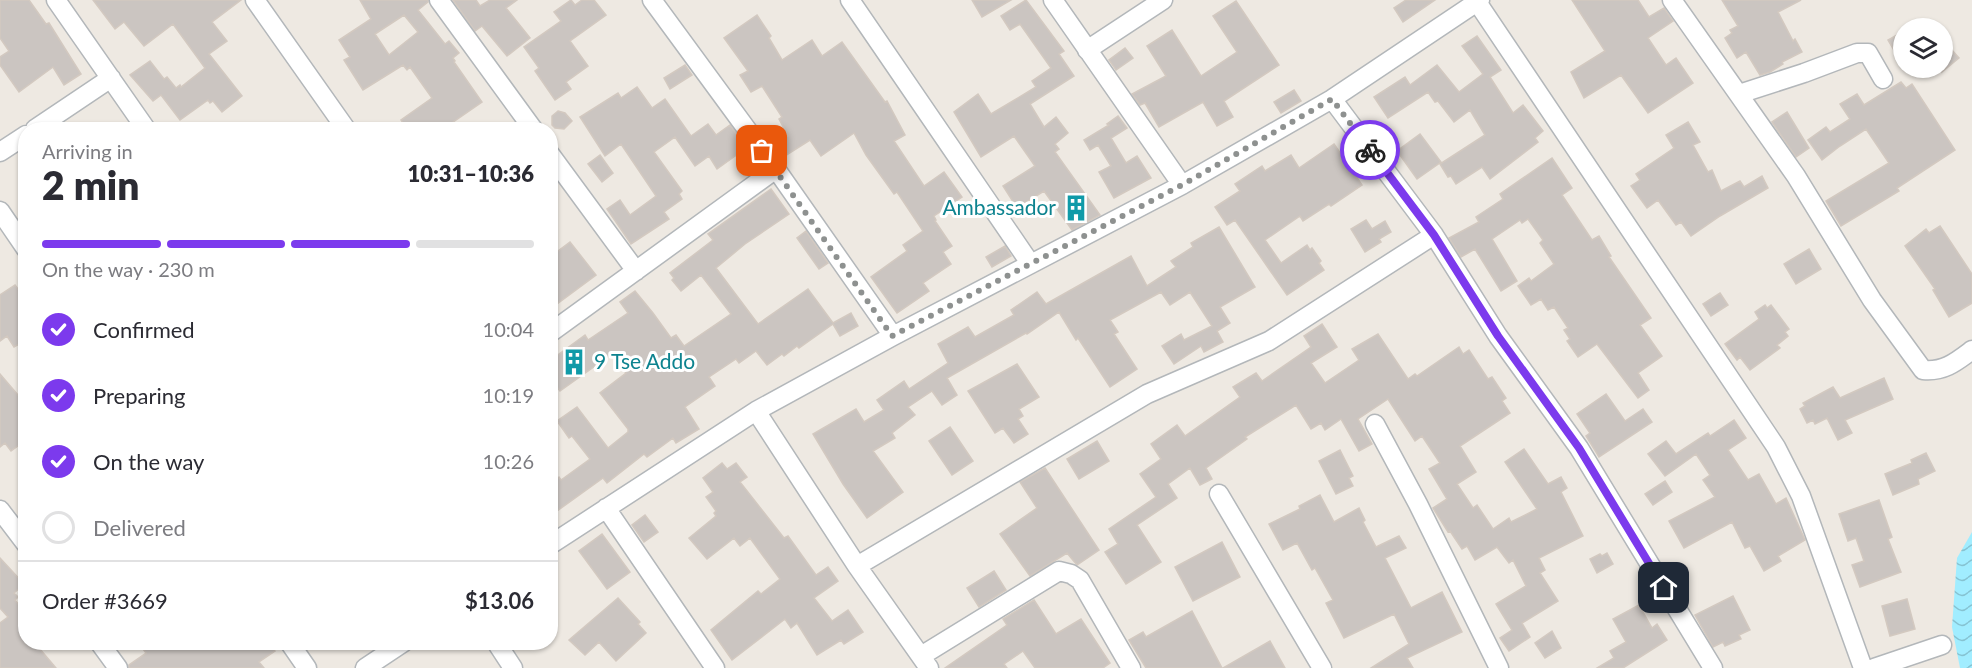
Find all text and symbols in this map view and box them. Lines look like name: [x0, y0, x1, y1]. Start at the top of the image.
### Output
map controls: [1893, 18, 1953, 78]
button: layers: [1893, 18, 1953, 78]
courier: [1340, 120, 1400, 180]
pin: [736, 125, 787, 176]
icon: bag: [745, 134, 778, 167]
icon: bike: [1354, 134, 1387, 167]
text: Arriving in: [42, 139, 133, 163]
text: 10:31–10:36: [408, 160, 534, 187]
text: 2 min: [42, 162, 139, 208]
building icon: Ambassador: [1061, 193, 1091, 223]
place label: Ambassador: [942, 194, 1056, 219]
text: On the way · 230 m: [42, 257, 215, 281]
icon: check: [42, 313, 75, 346]
text: Confirmed: [93, 316, 195, 343]
text: 10:04: [483, 317, 534, 341]
building icon: 9 Tse Addo: [559, 347, 589, 377]
place label: 9 Tse Addo: [594, 348, 695, 373]
icon: check: [42, 379, 75, 412]
text: Preparing: [93, 382, 185, 409]
text: 10:19: [483, 383, 534, 407]
icon: check: [42, 445, 75, 478]
text: On the way: [93, 448, 204, 475]
text: 10:26: [483, 449, 534, 473]
text: Delivered: [93, 514, 186, 541]
pin: [1638, 562, 1689, 613]
icon: home: [1647, 571, 1680, 604]
text: Order #3669: [42, 587, 168, 614]
text: $13.06: [465, 587, 534, 614]

